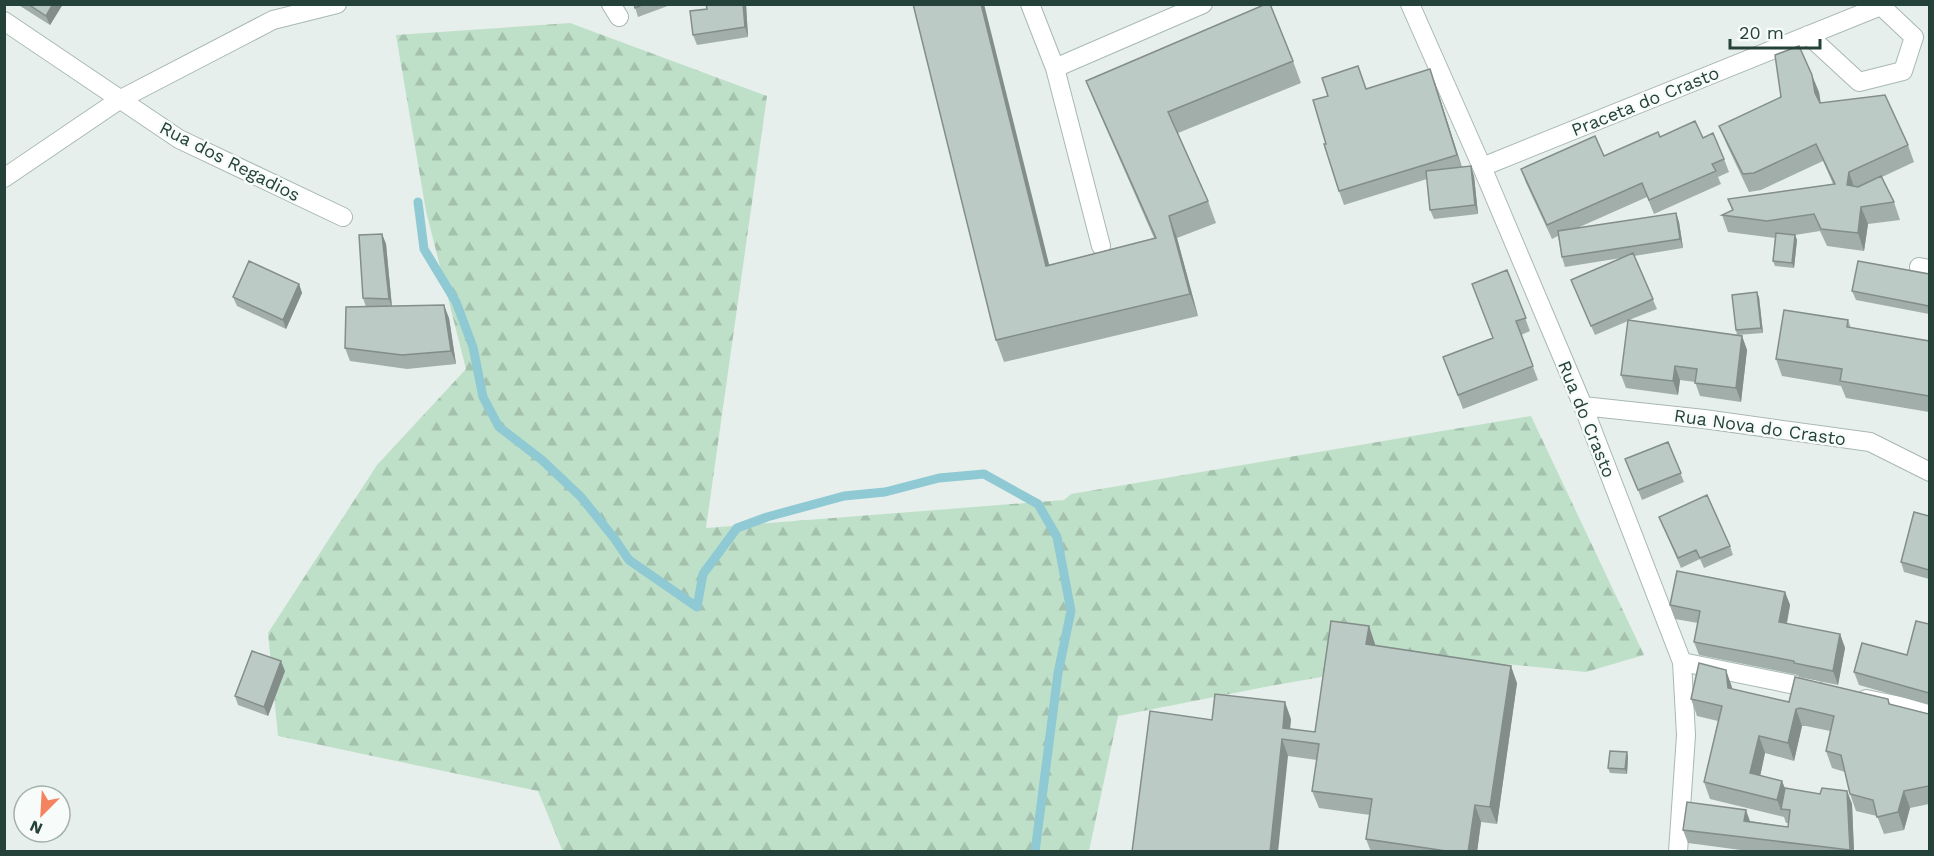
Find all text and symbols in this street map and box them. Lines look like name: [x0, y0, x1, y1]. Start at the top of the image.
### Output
scale bar: [1730, 12, 1820, 50]
text: 20 m: [1739, 22, 1784, 43]
street label: Praceta do Crasto: [1568, 62, 1722, 140]
street label: Rua dos Regadios: [156, 117, 304, 205]
street label: Rua do Crasto: [1554, 357, 1620, 481]
street label: Rua Nova do Crasto: [1673, 405, 1847, 449]
north arrow: [12, 784, 72, 844]
text: N: [27, 816, 45, 838]

